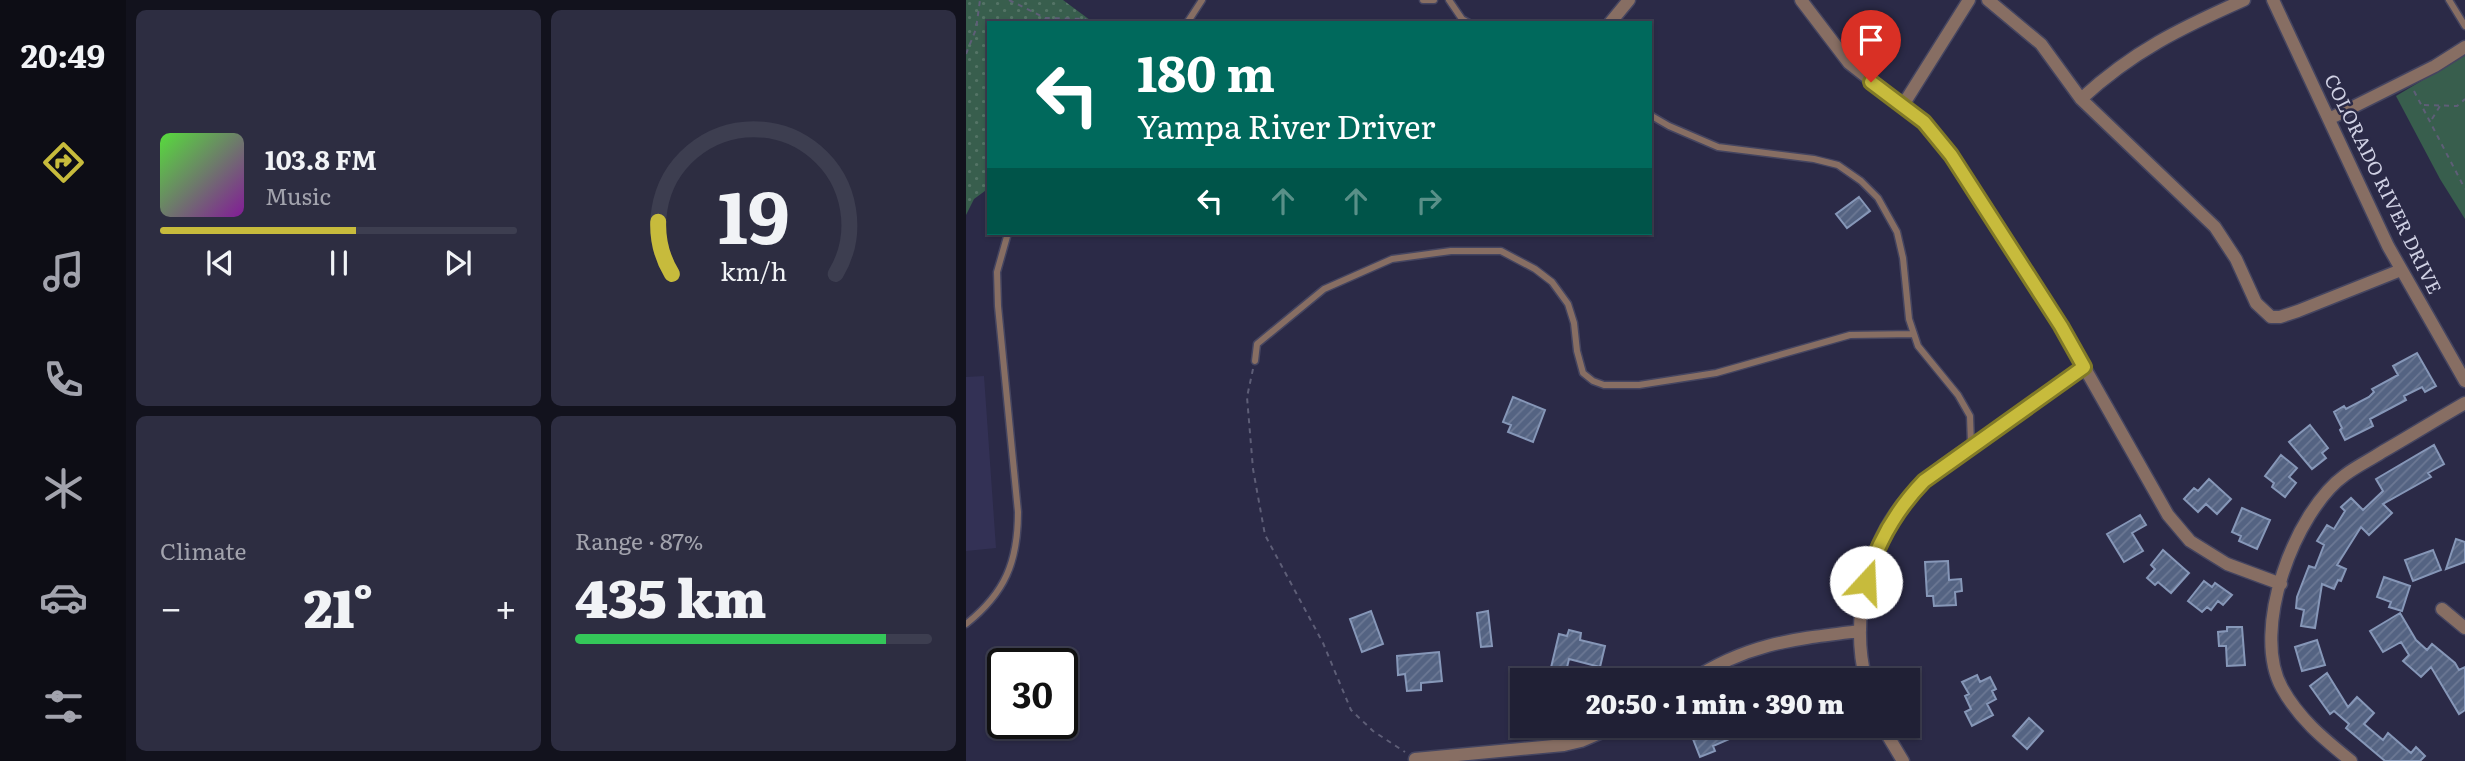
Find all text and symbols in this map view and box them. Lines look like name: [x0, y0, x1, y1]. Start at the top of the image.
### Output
pin: [1841, 10, 1901, 82]
icon: arrive: [1852, 21, 1890, 59]
text: 20:49: [21, 30, 105, 78]
text: 180 m: [1137, 34, 1275, 107]
icon: left: [1022, 49, 1113, 140]
street label: COLORADO RIVER DRIVE: [2318, 69, 2449, 298]
text: Yampa River Driver: [1137, 101, 1436, 149]
icon: directions: [39, 138, 88, 187]
text: 103.8 FM: [265, 139, 377, 178]
text: 19: [717, 158, 790, 266]
text: Music: [265, 178, 331, 212]
icon: left: [1191, 182, 1229, 220]
icon: ahead: [1264, 182, 1302, 220]
icon: ahead: [1337, 182, 1375, 220]
icon: right: [1410, 182, 1448, 220]
icon: previous: [201, 244, 239, 282]
icon: pause: [320, 244, 358, 282]
icon: next: [439, 244, 477, 282]
icon: music: [39, 247, 88, 296]
text: km/h: [720, 252, 787, 289]
icon: phone: [39, 355, 88, 404]
icon: climate: [39, 464, 88, 513]
text: Range · 87%: [575, 523, 703, 557]
text: Climate: [160, 533, 246, 567]
position arrow: [1829, 545, 1903, 619]
text: 435 km: [575, 557, 766, 634]
text: 21°: [304, 567, 373, 644]
icon: car: [39, 573, 88, 622]
text: −: [160, 577, 182, 634]
text: +: [495, 577, 517, 634]
speed limit sign: 30: [987, 648, 1078, 739]
icon: filters: [39, 682, 88, 731]
text: 20:50 · 1 min · 390 m: [1586, 683, 1844, 722]

